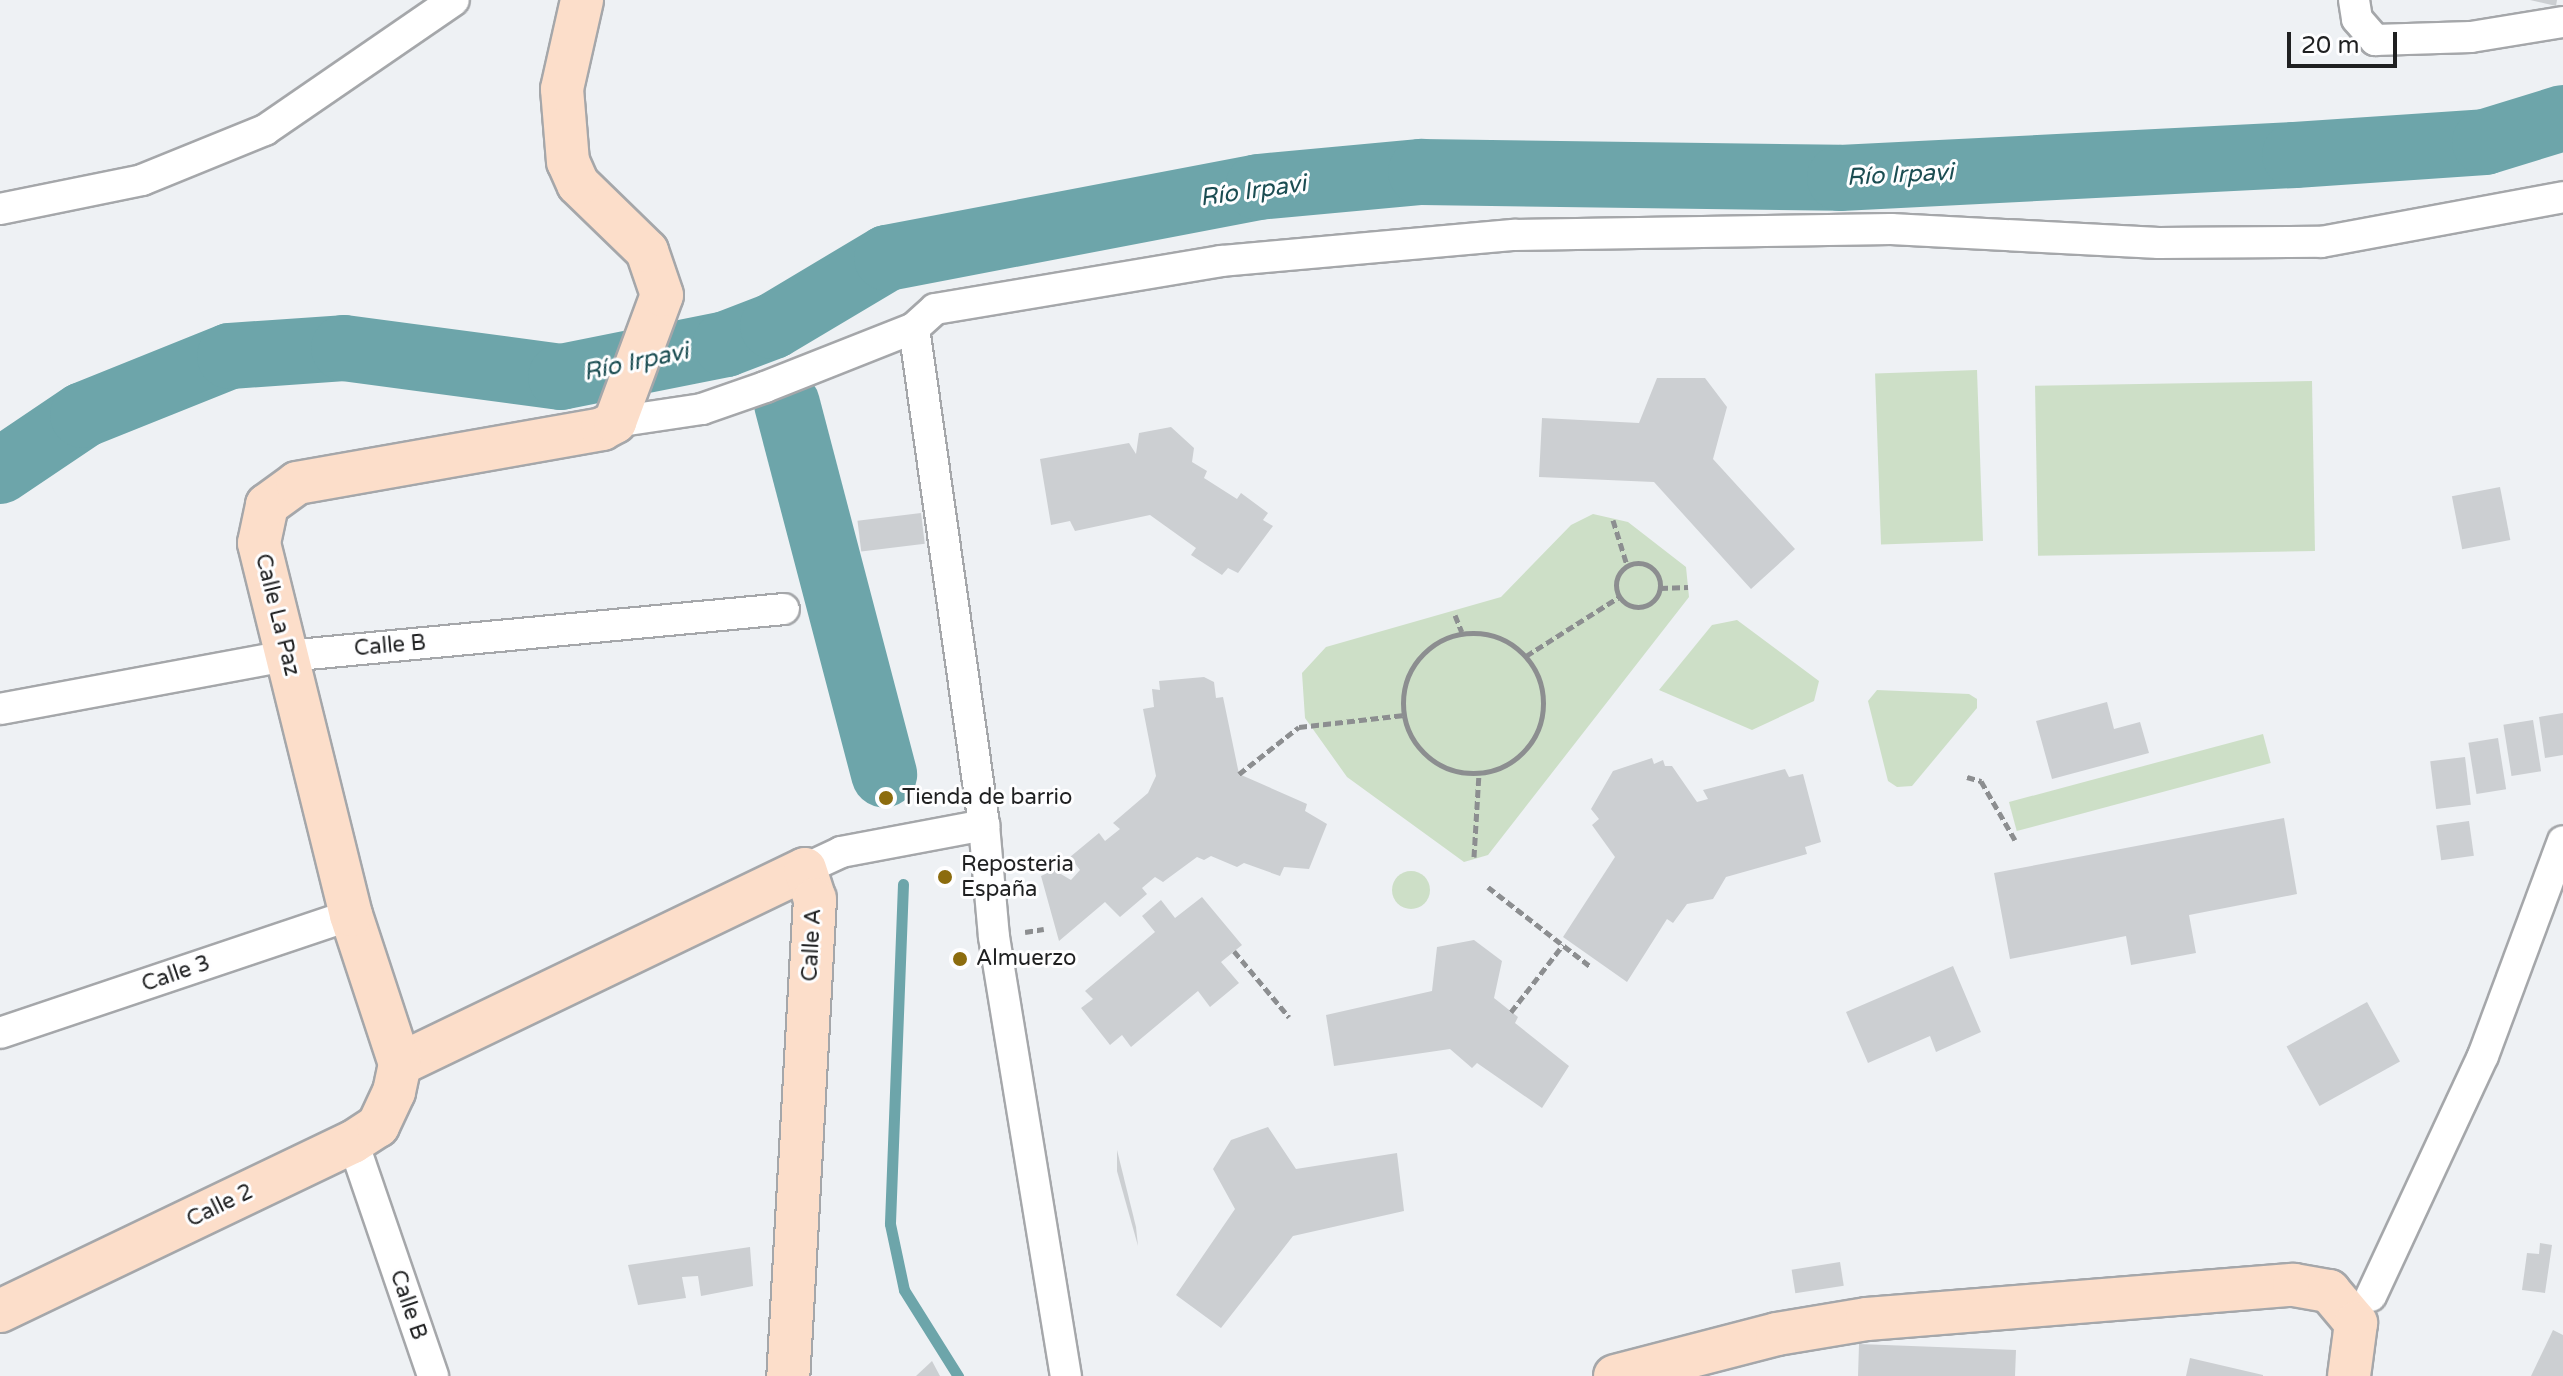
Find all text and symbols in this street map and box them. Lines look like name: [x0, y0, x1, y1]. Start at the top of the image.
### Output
scale bar: [2291, 16, 2401, 66]
text: 20 m: [2301, 31, 2359, 60]
water label: Río Irpavi: [1846, 158, 1954, 192]
water label: Río Irpavi: [1198, 169, 1308, 213]
water label: Río Irpavi: [581, 337, 691, 387]
street label: Calle La Paz: [249, 551, 305, 679]
street label: Calle B: [353, 630, 427, 662]
place label: Tienda de barrio: [902, 785, 1072, 811]
marker: Tienda de barrio: [877, 789, 895, 807]
place label: Reposteria España: [961, 851, 1074, 902]
marker: Reposteria España: [936, 868, 954, 886]
street label: Calle A: [797, 908, 827, 982]
place label: Almuerzo: [976, 946, 1076, 972]
street label: Calle 3: [138, 950, 214, 998]
marker: Almuerzo: [951, 950, 969, 968]
street label: Calle 2: [182, 1179, 258, 1233]
street label: Calle B: [384, 1267, 432, 1343]

